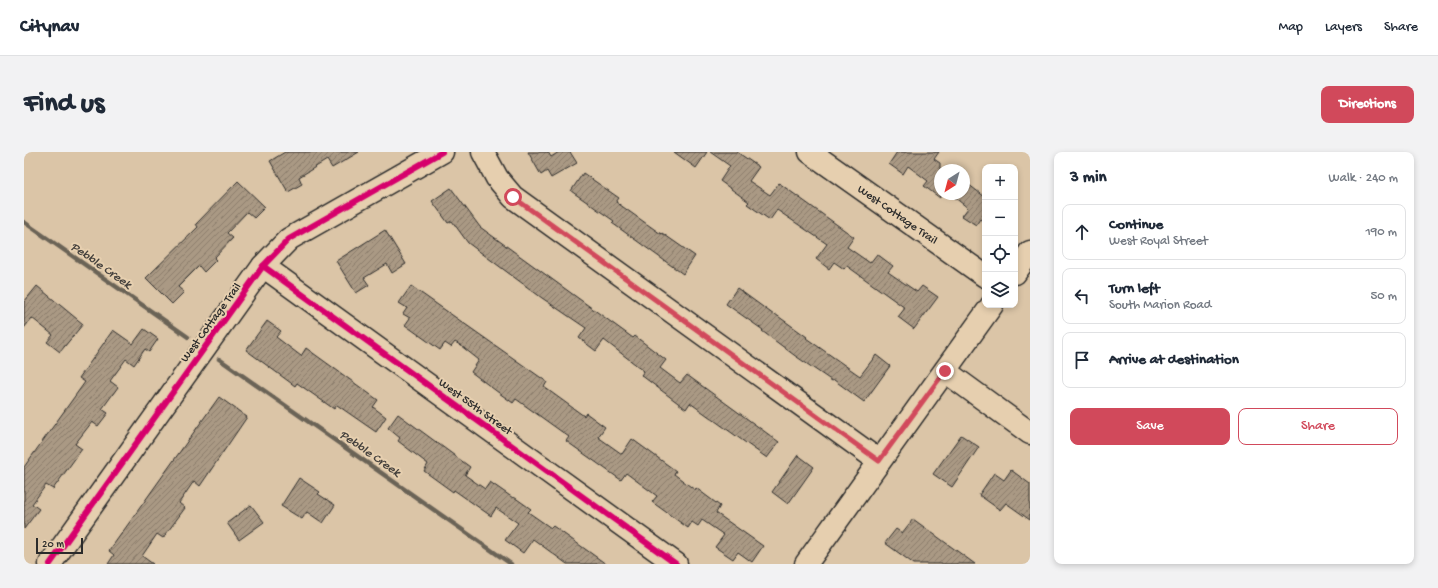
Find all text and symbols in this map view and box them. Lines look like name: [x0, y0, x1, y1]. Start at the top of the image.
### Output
text: Citynav: [20, 16, 79, 39]
text: Map: [1279, 19, 1303, 36]
text: Layers: [1325, 19, 1362, 36]
text: Share: [1384, 19, 1418, 36]
button: Directions: [1321, 86, 1414, 123]
text: Find us: [24, 88, 104, 121]
north arrow: [934, 164, 970, 200]
map controls: [982, 164, 1018, 308]
button: +: [982, 164, 1018, 200]
text: 3 min: [1070, 168, 1107, 188]
text: Walk · 240 m: [1329, 171, 1398, 186]
street label: West Cottage Trail: [854, 183, 940, 249]
route start: [504, 188, 522, 206]
button: −: [982, 200, 1018, 236]
text: Continue: [1109, 216, 1163, 234]
icon: ahead: [1071, 221, 1093, 243]
text: 190 m: [1366, 225, 1397, 240]
text: West Royal Street: [1109, 234, 1208, 249]
button: locate: [982, 236, 1018, 272]
water label: Pebble Creek: [67, 240, 135, 293]
button: layers: [982, 272, 1018, 308]
text: Turn left: [1109, 280, 1160, 298]
street label: West Cottage Trail: [178, 281, 245, 365]
icon: left: [1071, 285, 1093, 307]
text: 50 m: [1370, 289, 1397, 304]
text: South Marion Road: [1109, 298, 1211, 313]
icon: arrive: [1071, 349, 1093, 371]
text: Arrive at destination: [1109, 351, 1239, 369]
route end: [936, 362, 954, 380]
street label: West 55th Street: [435, 376, 515, 440]
button: Save: [1070, 408, 1230, 445]
button: Share: [1238, 408, 1398, 445]
water label: Pebble Creek: [336, 428, 404, 481]
scale bar: [36, 536, 83, 555]
text: 20 m: [42, 539, 64, 551]

